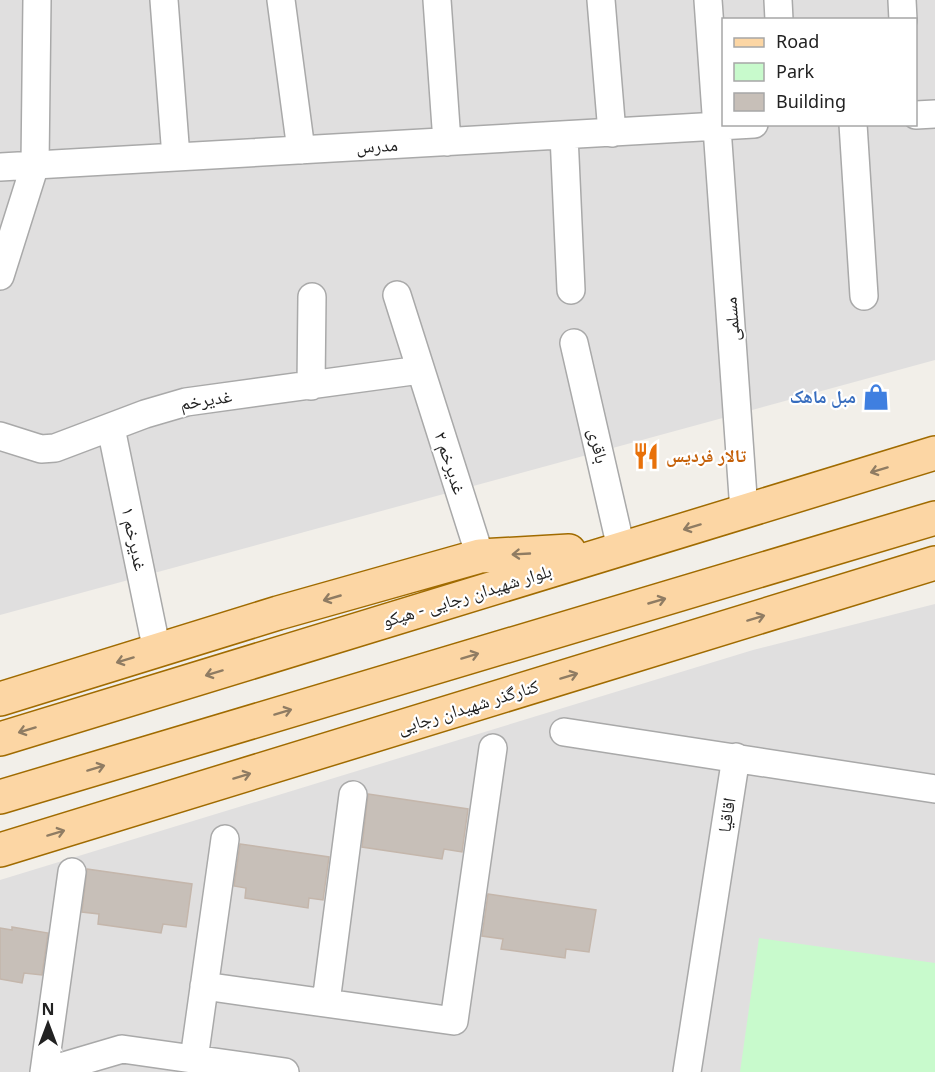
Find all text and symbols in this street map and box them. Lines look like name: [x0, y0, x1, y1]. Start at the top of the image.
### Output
legend: [722, 18, 917, 126]
text: Road: [776, 29, 819, 53]
text: Park: [776, 59, 814, 83]
text: Building: [776, 89, 846, 113]
street label: مدرس: [355, 132, 399, 158]
street label: مسلمی: [717, 296, 745, 342]
shop icon: مبل ماهک: [861, 382, 891, 412]
street label: غدیرخم: [178, 383, 234, 416]
place label: مبل ماهک: [790, 384, 856, 408]
street label: باقری: [583, 426, 615, 466]
street label: غدیرخم ۲: [429, 428, 472, 498]
restaurant icon: تالار فردیس: [631, 441, 661, 471]
place label: تالار فردیس: [666, 443, 746, 467]
one-way arrow: [870, 465, 889, 476]
street label: غدیرخم ۱: [116, 505, 153, 573]
one-way arrow: [683, 522, 702, 533]
one-way arrow: [511, 549, 531, 560]
street label: بلوار شهیدان رجایی - هپکو: [379, 558, 554, 632]
one-way arrow: [323, 592, 342, 604]
one-way arrow: [647, 594, 666, 606]
one-way arrow: [746, 612, 765, 623]
one-way arrow: [460, 650, 479, 661]
one-way arrow: [116, 655, 135, 666]
one-way arrow: [205, 668, 224, 679]
one-way arrow: [559, 670, 578, 681]
street label: کنارگذر شهیدان رجایی: [394, 673, 542, 739]
one-way arrow: [273, 706, 292, 717]
one-way arrow: [18, 725, 37, 736]
one-way arrow: [86, 762, 105, 773]
one-way arrow: [232, 770, 251, 781]
street label: اقاقیا: [711, 796, 741, 834]
one-way arrow: [46, 827, 65, 838]
north arrow: [18, 994, 78, 1054]
text: N: [41, 998, 55, 1020]

